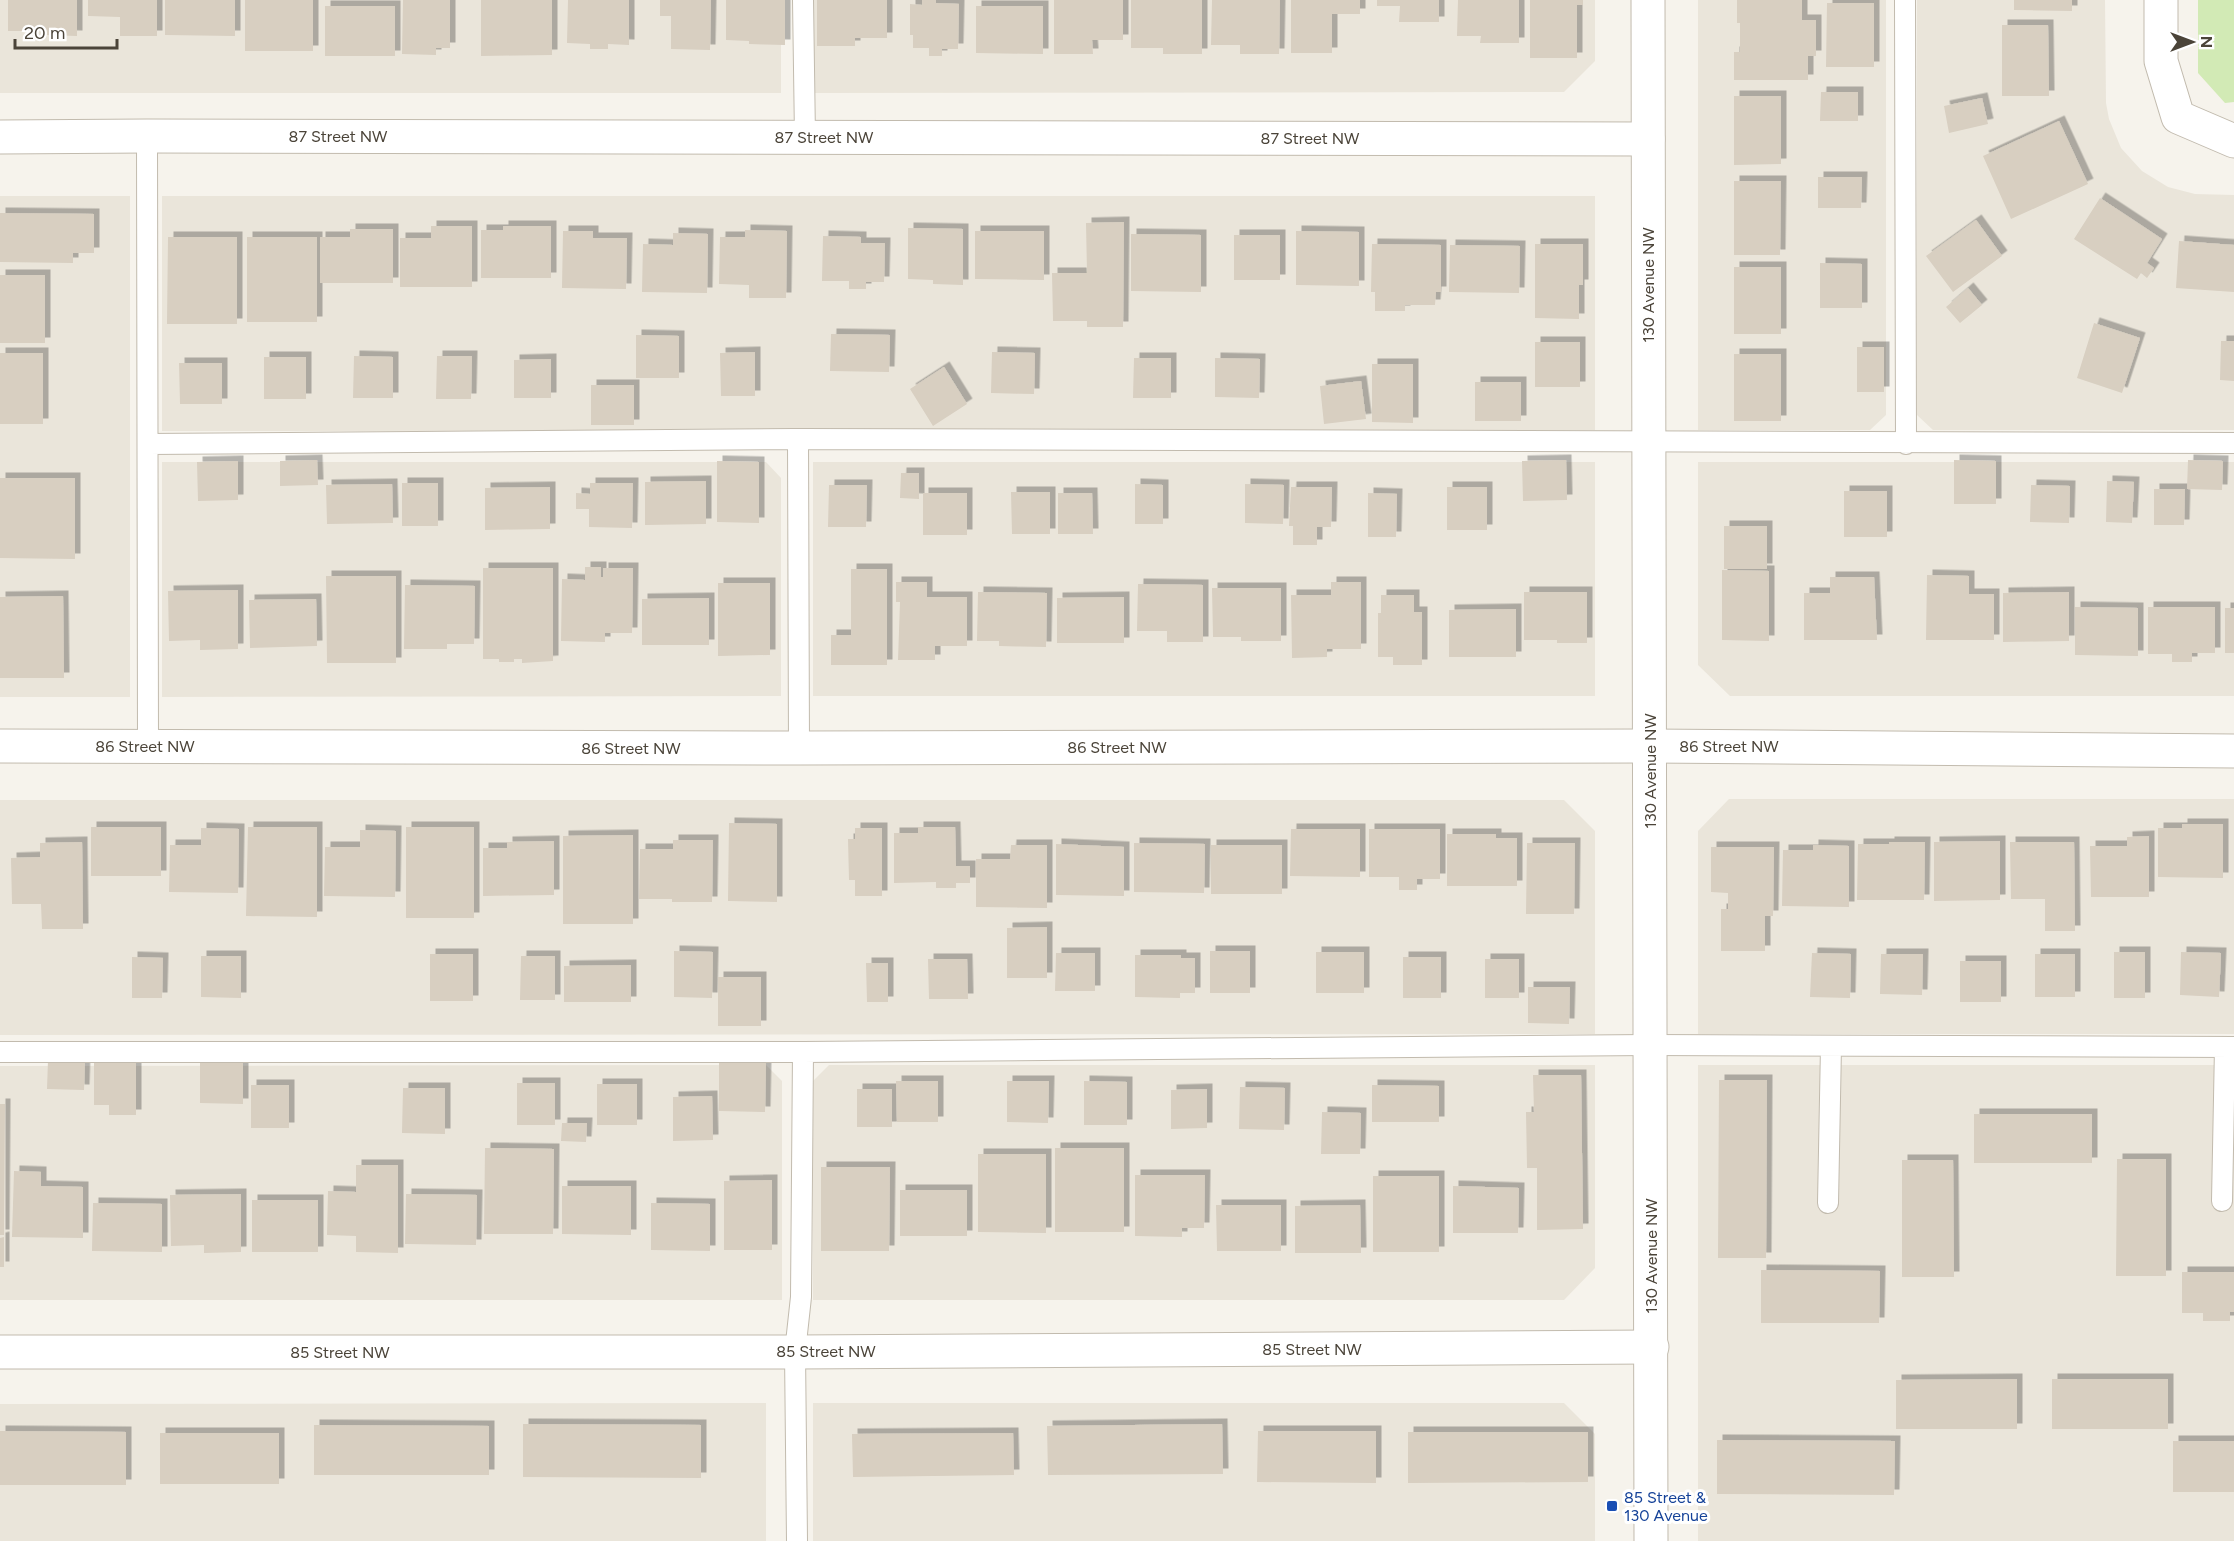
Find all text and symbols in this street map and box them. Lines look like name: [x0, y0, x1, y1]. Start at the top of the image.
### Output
scale bar: [15, 12, 117, 50]
north arrow: [2162, 12, 2222, 72]
text: 20 m: [24, 22, 65, 44]
text: N: [2197, 36, 2216, 48]
street label: 87 Street NW: [289, 127, 388, 146]
street label: 87 Street NW: [775, 128, 874, 147]
street label: 87 Street NW: [1261, 129, 1360, 148]
street label: 130 Avenue NW: [1639, 227, 1658, 343]
street label: 130 Avenue NW: [1641, 713, 1660, 829]
street label: 86 Street NW: [95, 737, 195, 756]
street label: 86 Street NW: [1679, 737, 1779, 756]
street label: 86 Street NW: [1067, 738, 1167, 757]
street label: 86 Street NW: [581, 739, 681, 758]
street label: 130 Avenue NW: [1642, 1198, 1661, 1314]
street label: 85 Street NW: [1262, 1340, 1362, 1359]
street label: 85 Street NW: [776, 1342, 876, 1361]
street label: 85 Street NW: [290, 1343, 390, 1362]
place label: 85 Street & 130 Avenue: [1624, 1488, 1708, 1525]
marker: 85 Street & 130 Avenue: [1605, 1499, 1619, 1513]

